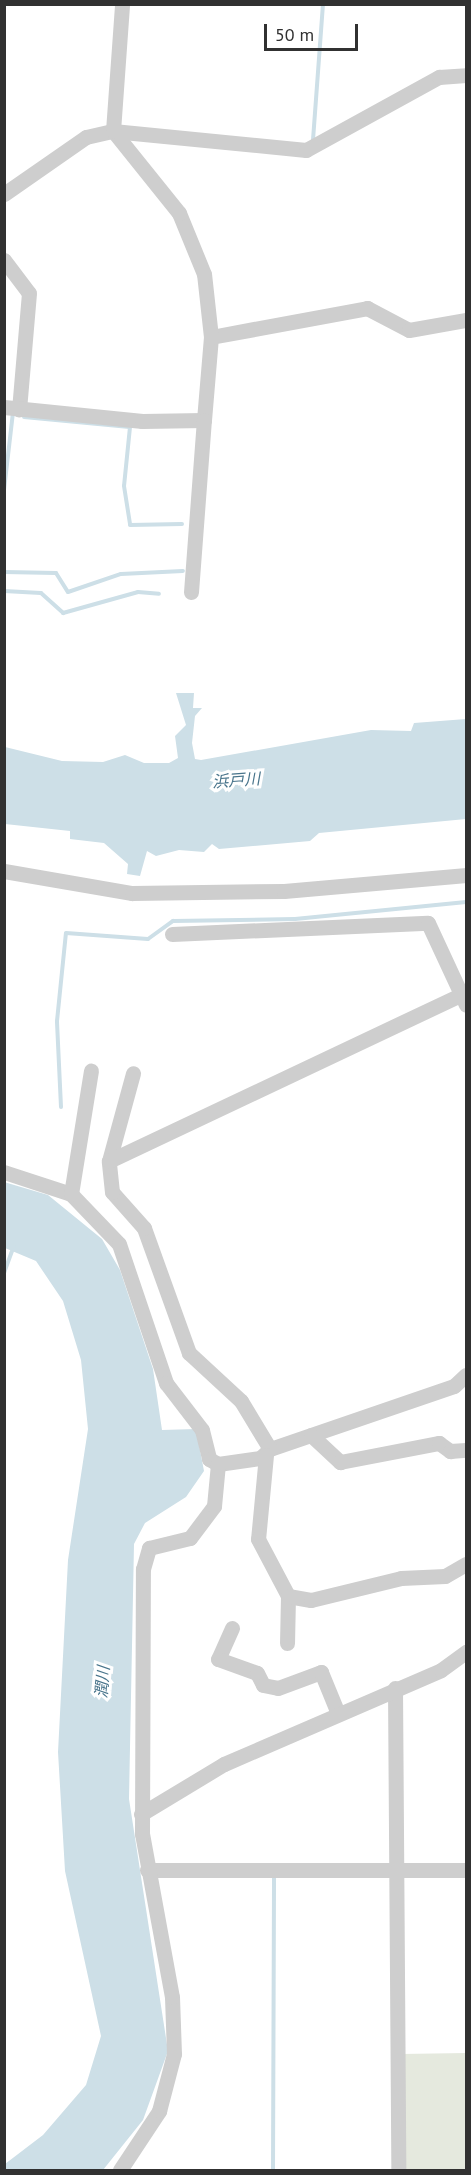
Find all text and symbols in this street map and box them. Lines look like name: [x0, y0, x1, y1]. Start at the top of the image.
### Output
scale bar: [267, 12, 362, 50]
text: 50 m: [275, 23, 314, 46]
water label: 浜戸川: [211, 769, 261, 791]
water label: 潤川: [91, 1665, 113, 1699]

